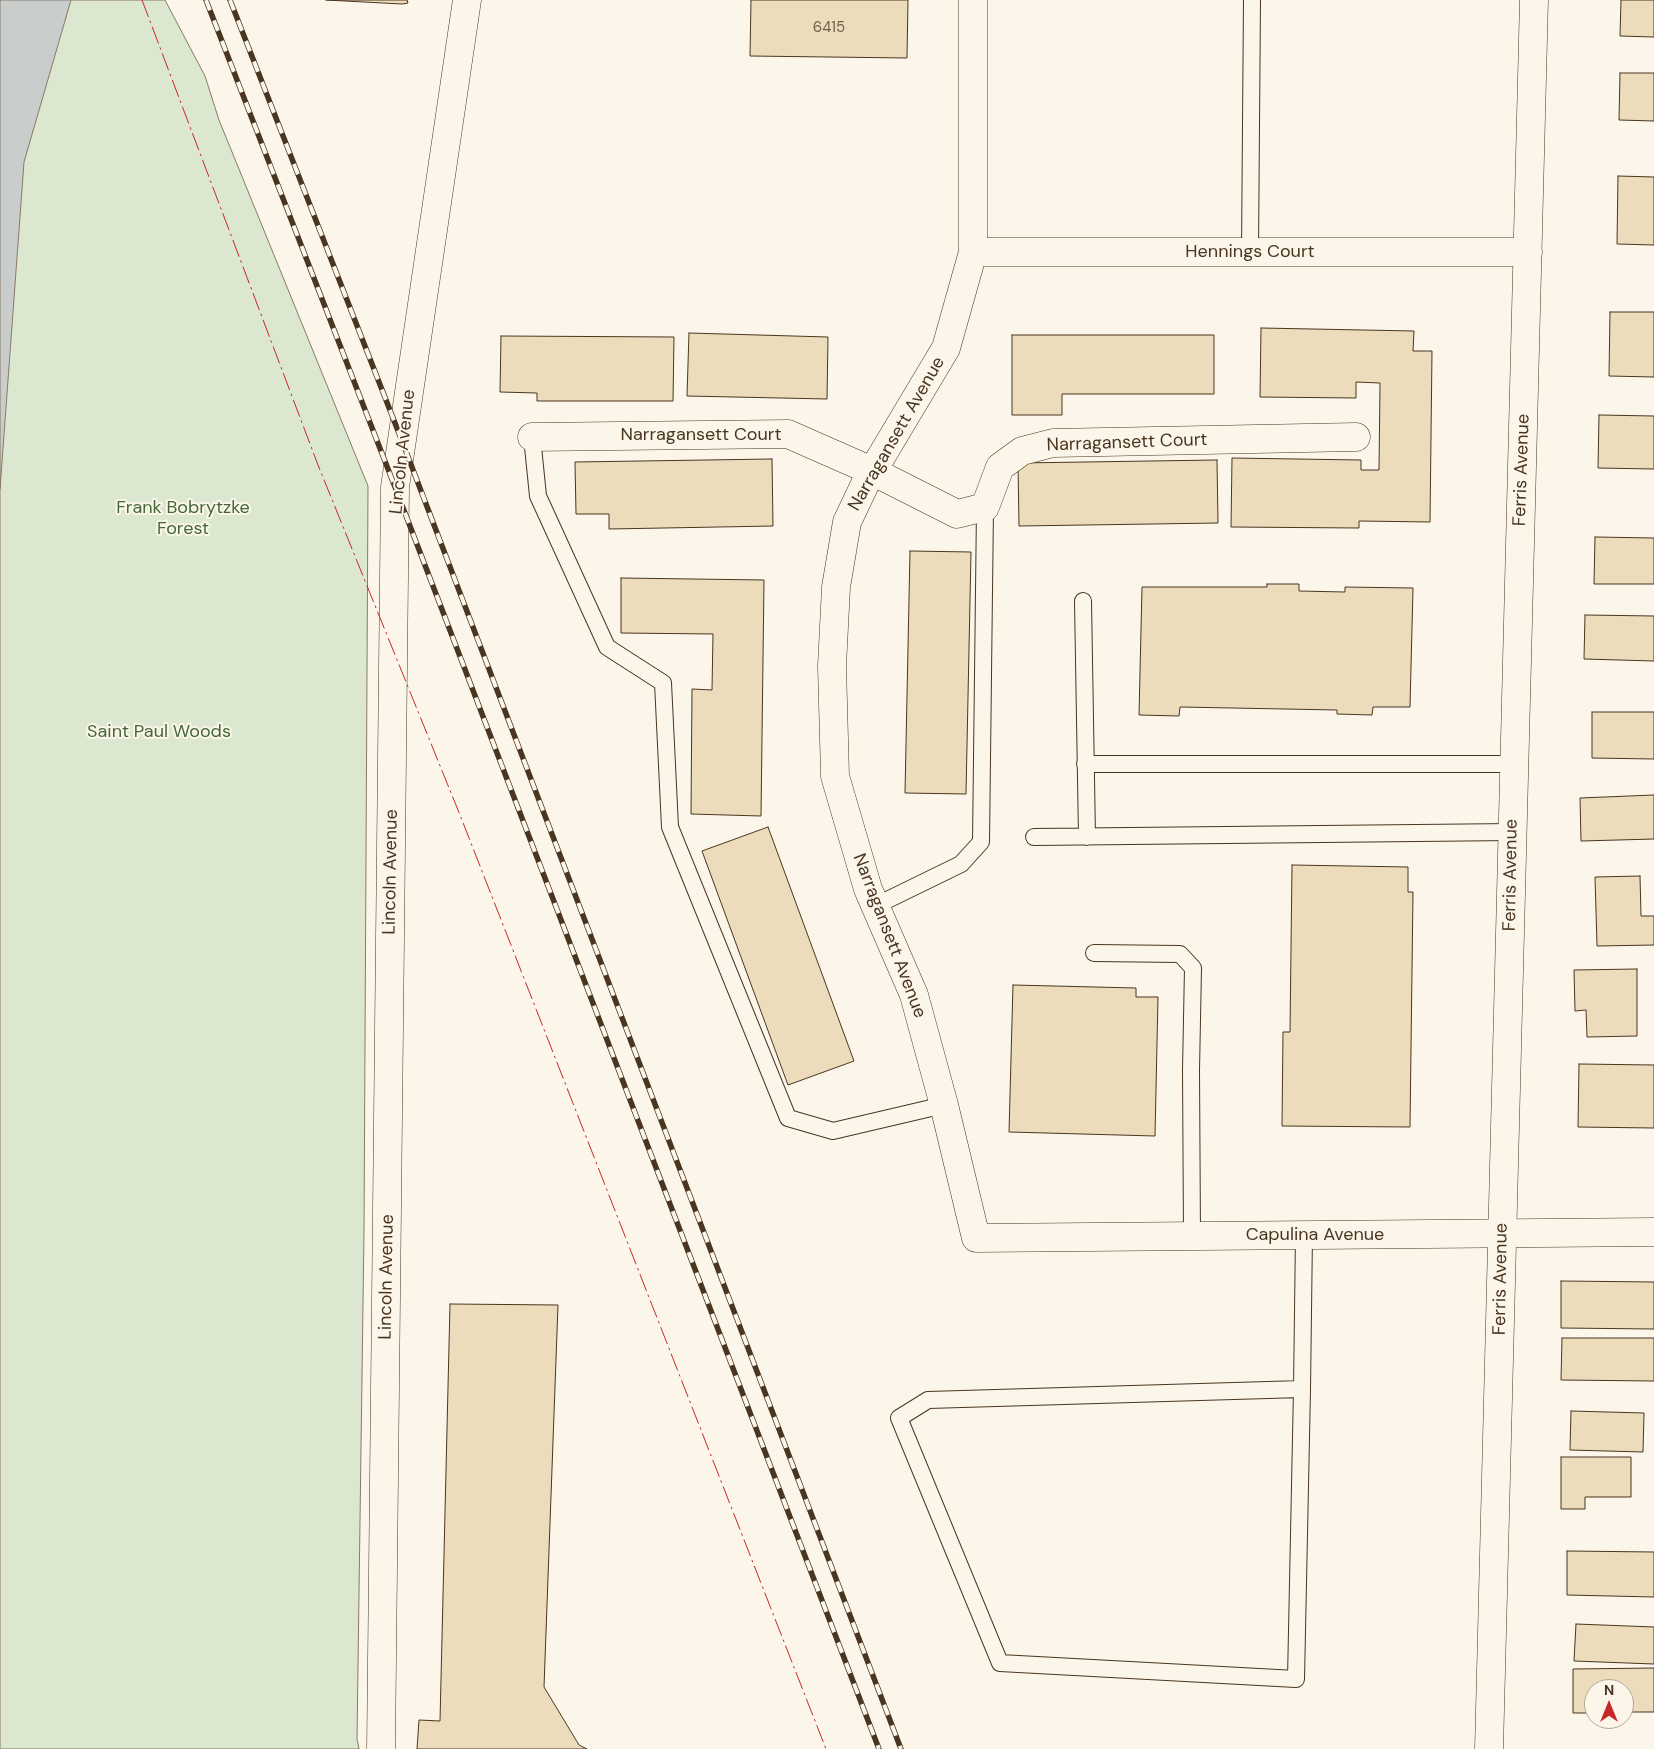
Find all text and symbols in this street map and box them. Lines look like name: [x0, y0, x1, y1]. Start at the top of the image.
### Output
house number: 6415: [813, 19, 845, 37]
street label: Hennings Court: [1185, 241, 1315, 263]
street label: Narragansett Avenue: [844, 353, 950, 515]
street label: Lincoln Avenue: [386, 389, 420, 515]
street label: Ferris Avenue: [1509, 414, 1535, 526]
street label: Narragansett Court: [621, 424, 781, 446]
street label: Narragansett Court: [1046, 429, 1208, 457]
park label: Frank Bobrytzke Forest: [116, 497, 250, 540]
park label: Saint Paul Woods: [87, 721, 231, 743]
street label: Lincoln Avenue: [379, 809, 403, 935]
street label: Ferris Avenue: [1499, 819, 1523, 931]
street label: Narragansett Avenue: [848, 851, 930, 1021]
street label: Lincoln Avenue: [375, 1214, 399, 1340]
street label: Ferris Avenue: [1489, 1223, 1513, 1335]
street label: Capulina Avenue: [1246, 1224, 1384, 1246]
north arrow: [1584, 1679, 1634, 1729]
text: N: [1604, 1681, 1614, 1699]

